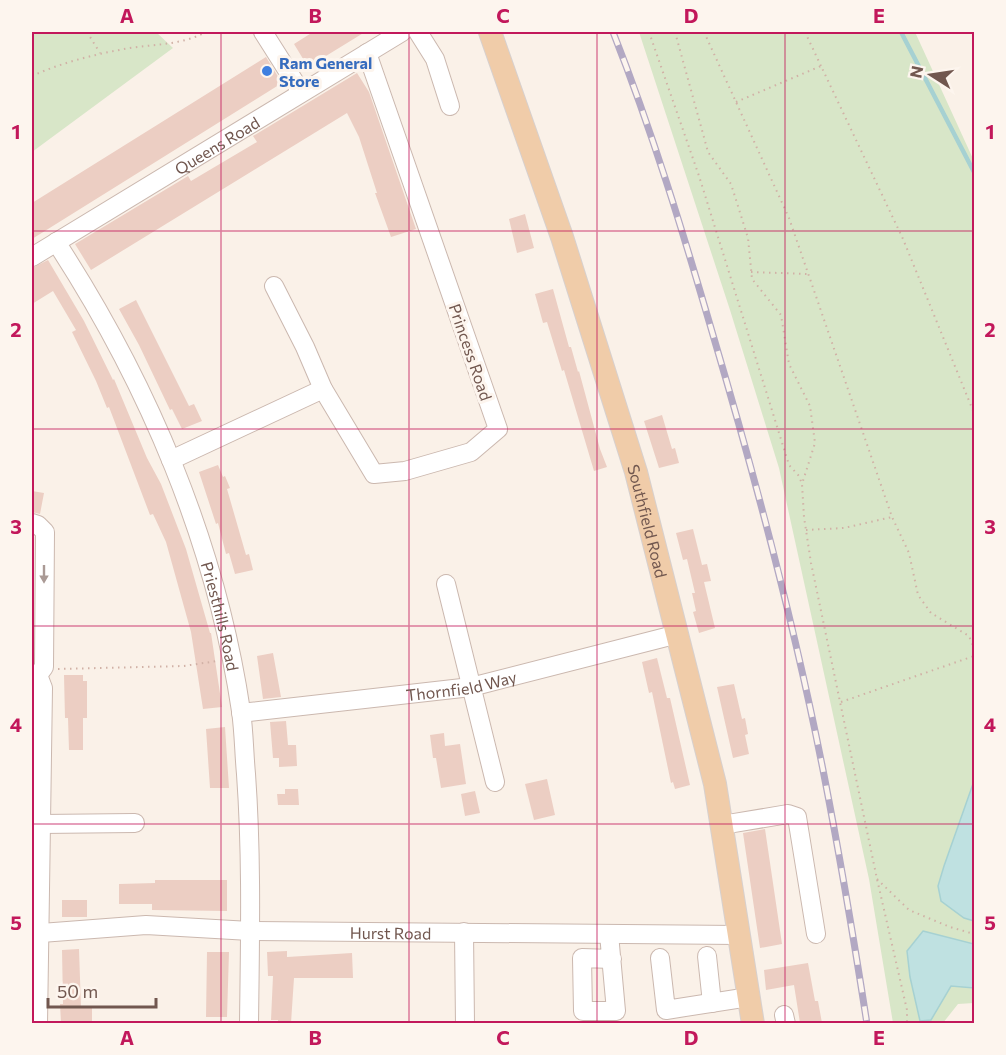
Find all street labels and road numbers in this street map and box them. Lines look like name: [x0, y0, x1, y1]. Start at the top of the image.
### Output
street label: Queens Road: [171, 112, 262, 178]
street label: Princess Road: [446, 301, 496, 403]
street label: Southfield Road: [625, 462, 672, 580]
street label: Priesthills Road: [198, 559, 243, 672]
street label: Thornfield Way: [405, 666, 518, 704]
street label: Hurst Road: [350, 922, 431, 942]

